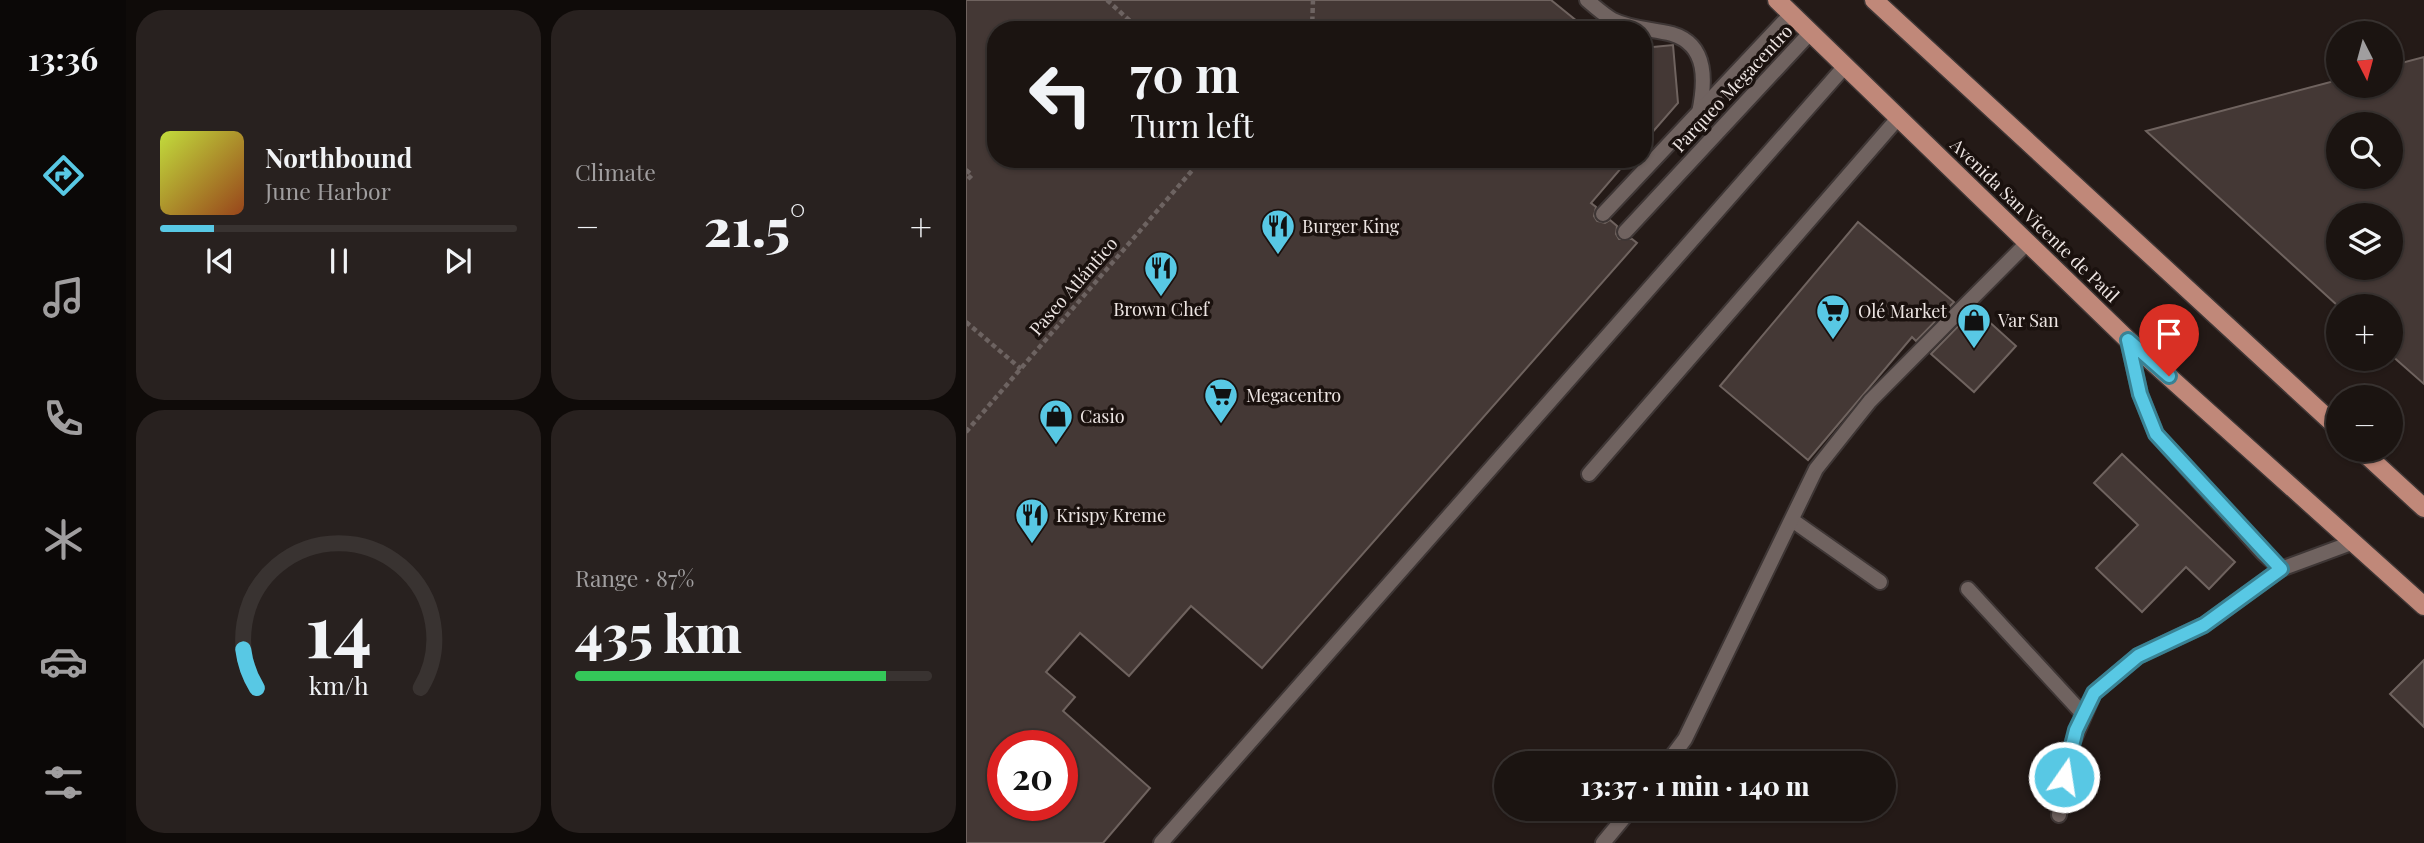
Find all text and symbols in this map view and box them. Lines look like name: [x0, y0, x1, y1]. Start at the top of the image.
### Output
street label: Parqueo Megacentro: [1667, 19, 1798, 157]
north arrow: [2326, 21, 2403, 98]
map controls: [2326, 21, 2403, 462]
text: 13:36: [28, 36, 98, 79]
text: 70 m: [1130, 40, 1240, 105]
icon: left: [1015, 49, 1106, 140]
text: Turn left: [1130, 103, 1254, 146]
button: search: [2326, 112, 2403, 189]
street label: Avenida San Vicente de Paúl: [1945, 132, 2125, 307]
text: Northbound: [265, 140, 412, 175]
icon: directions: [39, 151, 88, 200]
text: Climate: [575, 156, 656, 187]
text: June Harbor: [265, 175, 391, 206]
text: 21.5°: [704, 191, 806, 260]
text: −: [575, 200, 600, 251]
text: +: [910, 200, 932, 251]
button: layers: [2326, 203, 2403, 280]
restaurant icon: Burger King: [1259, 207, 1297, 256]
place label: Burger King: [1302, 214, 1400, 238]
street label: Paseo Atlántico: [1024, 232, 1123, 340]
icon: previous: [201, 242, 239, 280]
icon: pause: [320, 242, 358, 280]
icon: next: [439, 242, 477, 280]
restaurant icon: Brown Chef: [1142, 249, 1180, 298]
icon: music: [39, 273, 88, 322]
supermarket icon: Olé Market: [1814, 292, 1852, 341]
button: +: [2326, 294, 2403, 371]
place label: Brown Chef: [1113, 297, 1211, 321]
place label: Olé Market: [1858, 299, 1947, 323]
shop icon: Var San: [1955, 301, 1993, 350]
pin: [2139, 304, 2199, 376]
place label: Var San: [1997, 308, 2059, 332]
icon: arrive: [2150, 315, 2188, 353]
supermarket icon: Megacentro: [1202, 376, 1240, 425]
place label: Megacentro: [1246, 383, 1341, 407]
button: −: [2326, 385, 2403, 462]
icon: phone: [39, 394, 88, 443]
shop icon: Casio: [1037, 397, 1075, 446]
place label: Casio: [1080, 404, 1125, 428]
restaurant icon: Krispy Kreme: [1013, 496, 1051, 545]
place label: Krispy Kreme: [1056, 503, 1166, 527]
icon: climate: [39, 515, 88, 564]
text: Range · 87%: [575, 562, 694, 593]
text: 14: [305, 579, 372, 676]
text: 435 km: [575, 597, 742, 666]
icon: car: [39, 637, 88, 686]
text: km/h: [309, 667, 369, 700]
speed limit sign: 20: [987, 730, 1078, 821]
position arrow: [2027, 740, 2101, 814]
icon: filters: [39, 758, 88, 807]
text: 13:37 · 1 min · 140 m: [1581, 768, 1809, 803]

